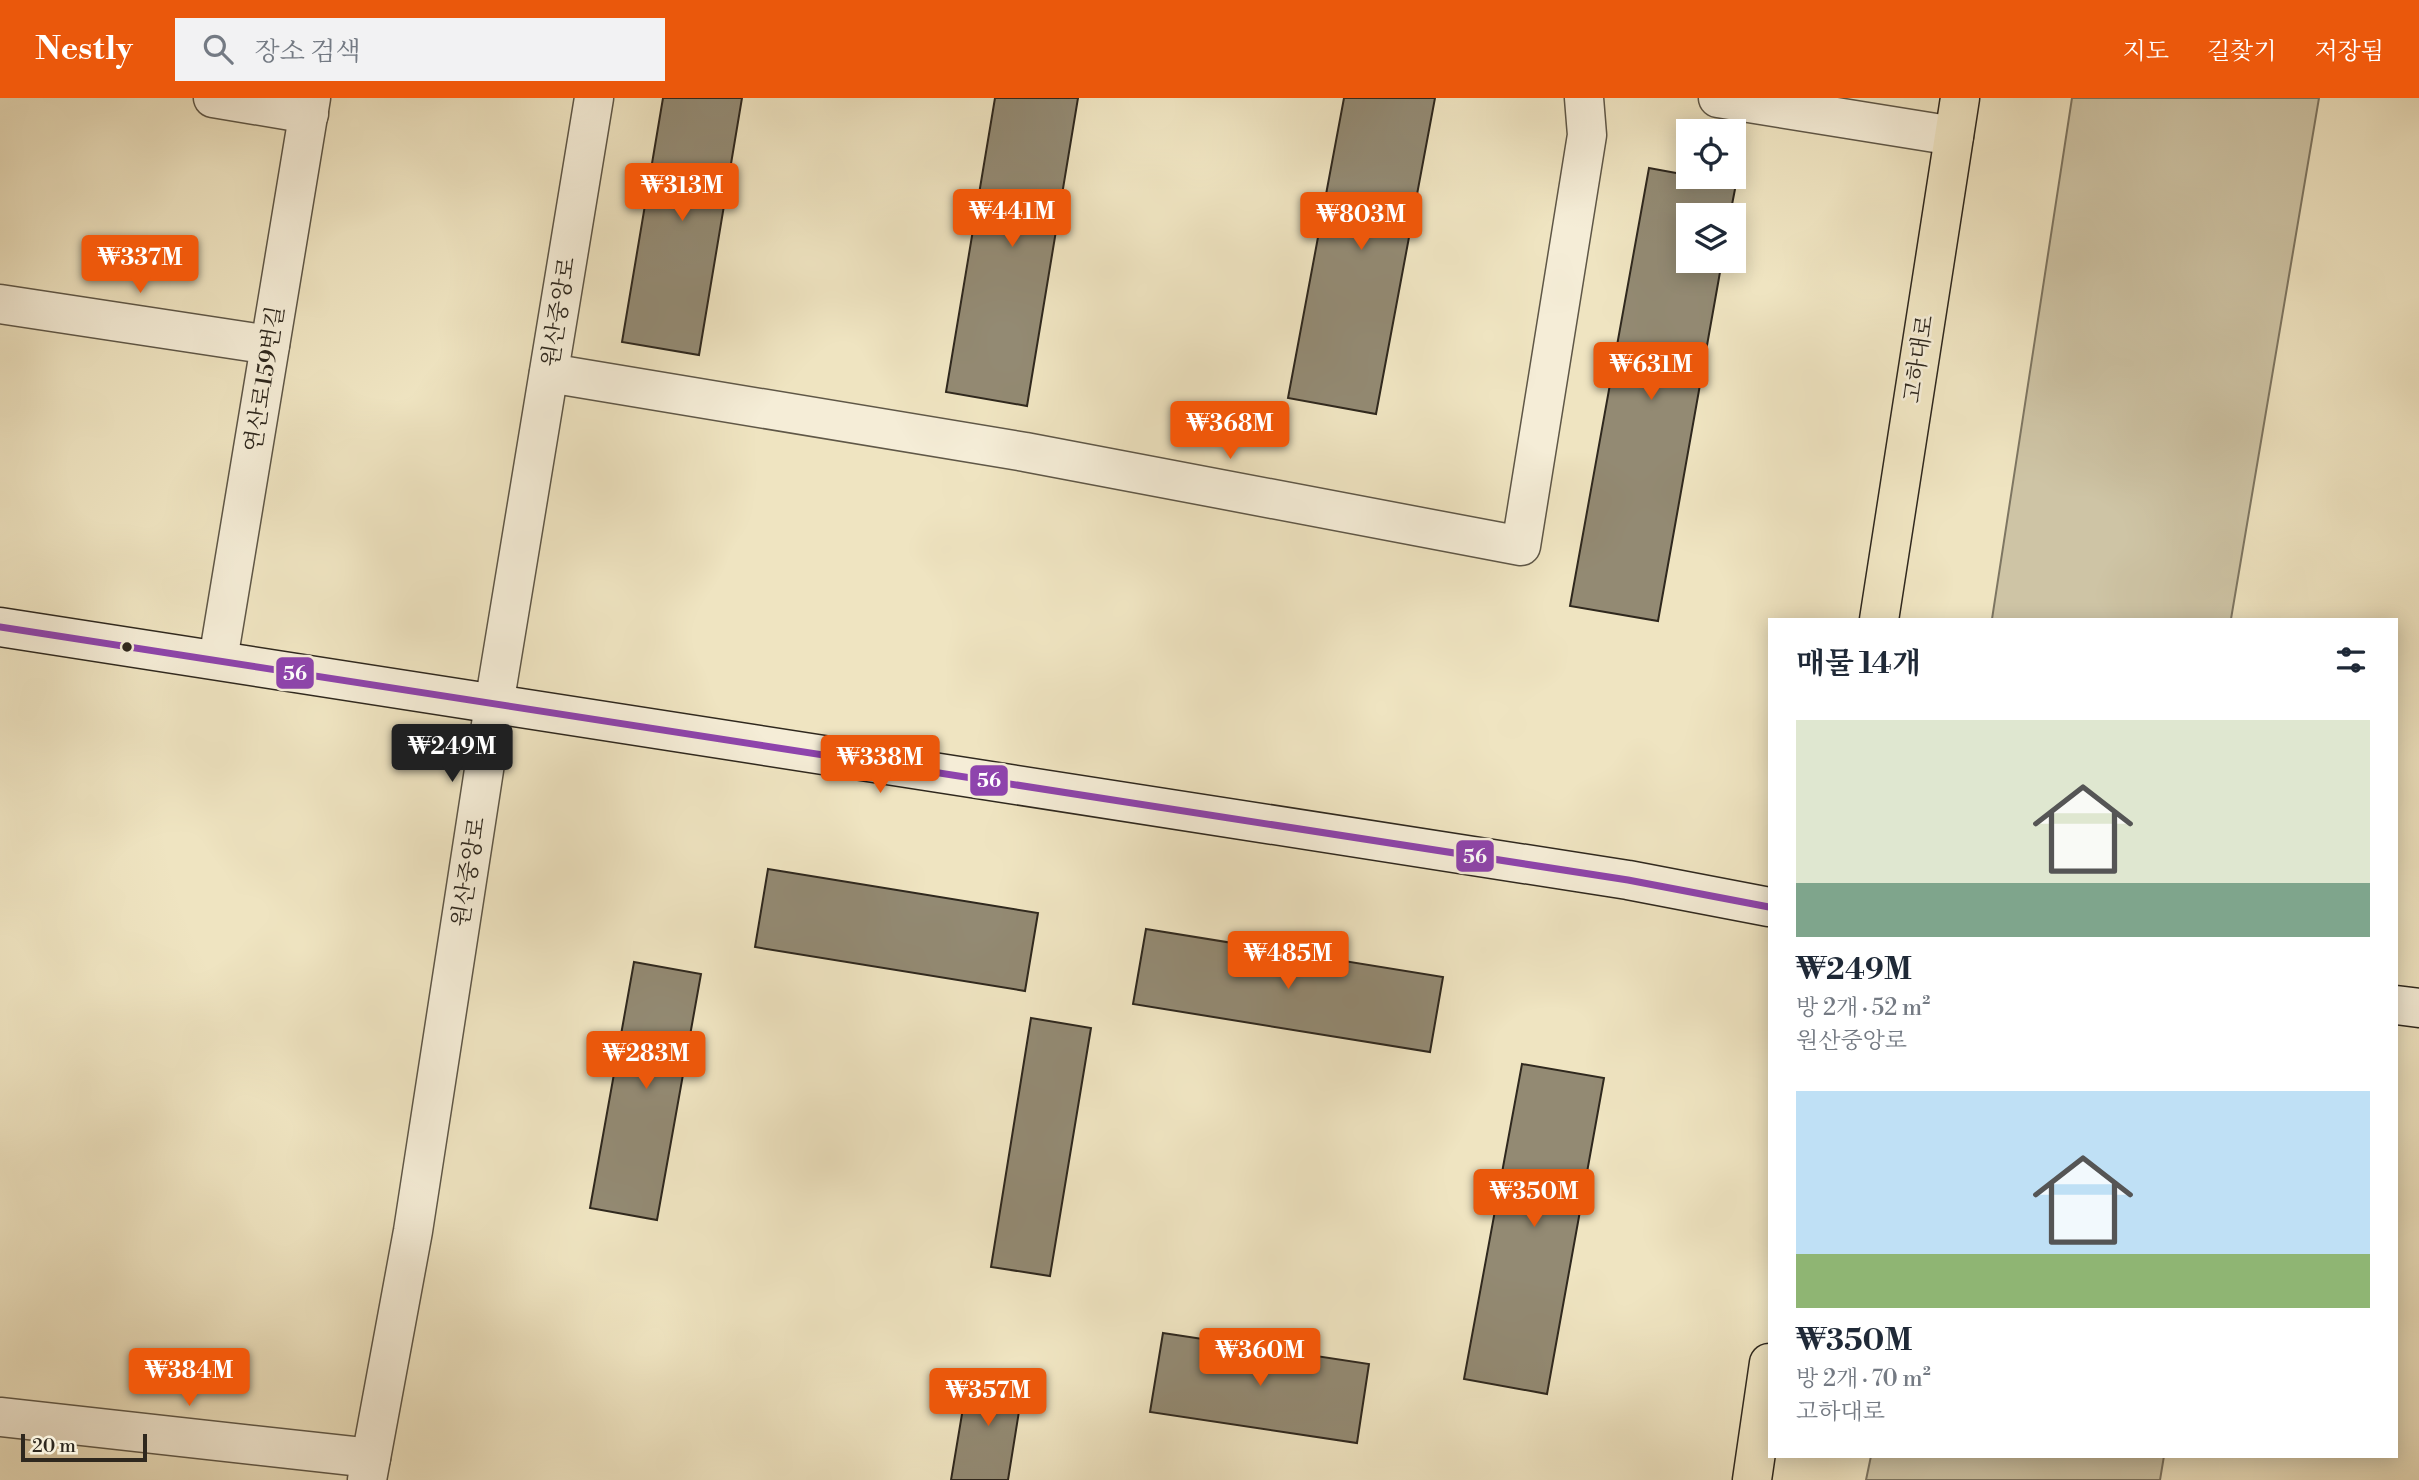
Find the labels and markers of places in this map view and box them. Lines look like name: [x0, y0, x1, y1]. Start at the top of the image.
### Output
pin: ₩313M: [633, 164, 731, 223]
pin: ₩441M: [963, 190, 1061, 249]
pin: ₩803M: [1312, 192, 1410, 252]
pin: ₩337M: [91, 236, 189, 295]
pin: ₩631M: [1602, 342, 1700, 402]
pin: ₩368M: [1181, 402, 1279, 461]
unlabelled marker: [120, 640, 134, 654]
pin: ₩249M: [403, 724, 501, 784]
pin: ₩338M: [831, 736, 929, 795]
pin: ₩485M: [1239, 932, 1337, 991]
pin: ₩283M: [597, 1032, 695, 1091]
pin: ₩350M: [1485, 1170, 1583, 1229]
pin: ₩360M: [1211, 1328, 1309, 1388]
pin: ₩384M: [140, 1348, 238, 1408]
pin: ₩357M: [939, 1368, 1037, 1428]

